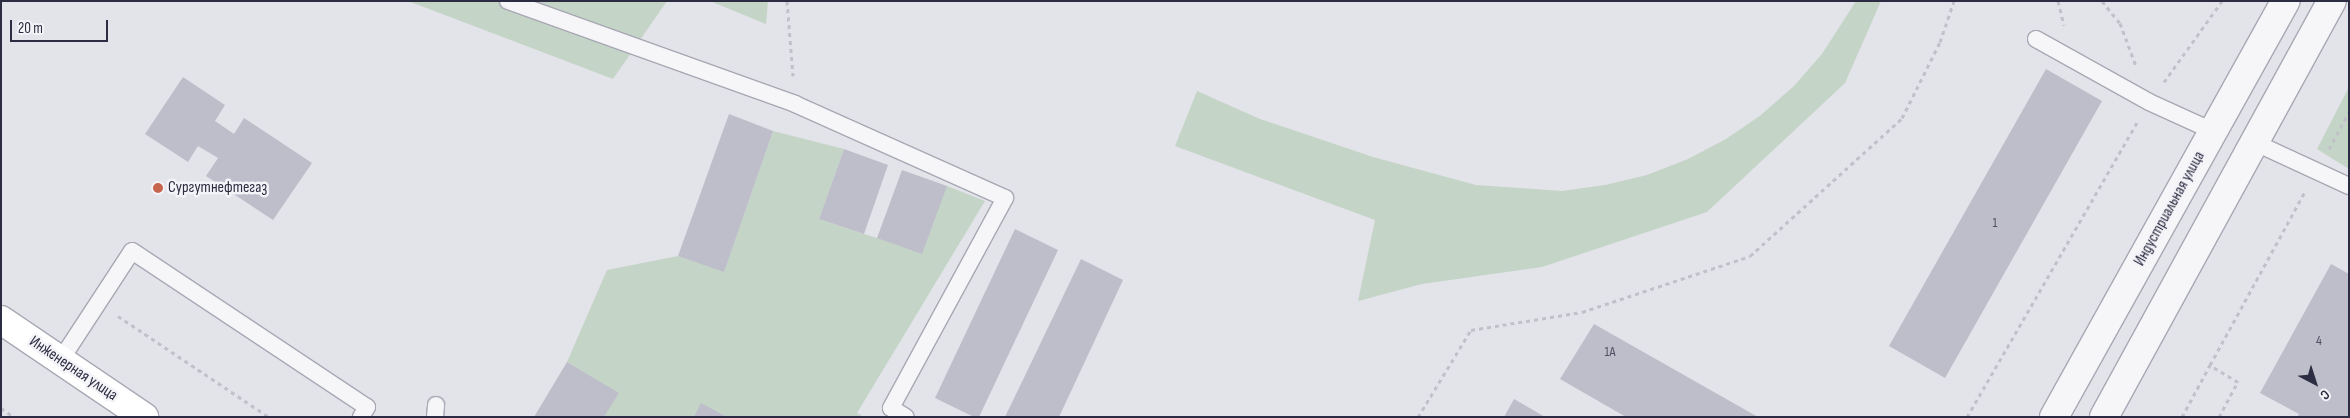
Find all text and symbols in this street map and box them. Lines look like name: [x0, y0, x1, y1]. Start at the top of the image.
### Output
scale bar: [12, 10, 110, 42]
text: 20 m: [18, 19, 43, 38]
street label: Индустриальная улица: [2131, 148, 2209, 270]
place label: Сургутнефтегаз: [168, 178, 267, 198]
marker: Сургутнефтегаз: [152, 182, 164, 194]
house number: 1: [1993, 215, 1997, 231]
street label: Инженерная улица: [25, 332, 121, 406]
house number: 4: [2316, 333, 2322, 349]
house number: 1А: [1604, 344, 1616, 360]
north arrow: [2290, 358, 2340, 408]
text: С: [2317, 386, 2333, 404]

